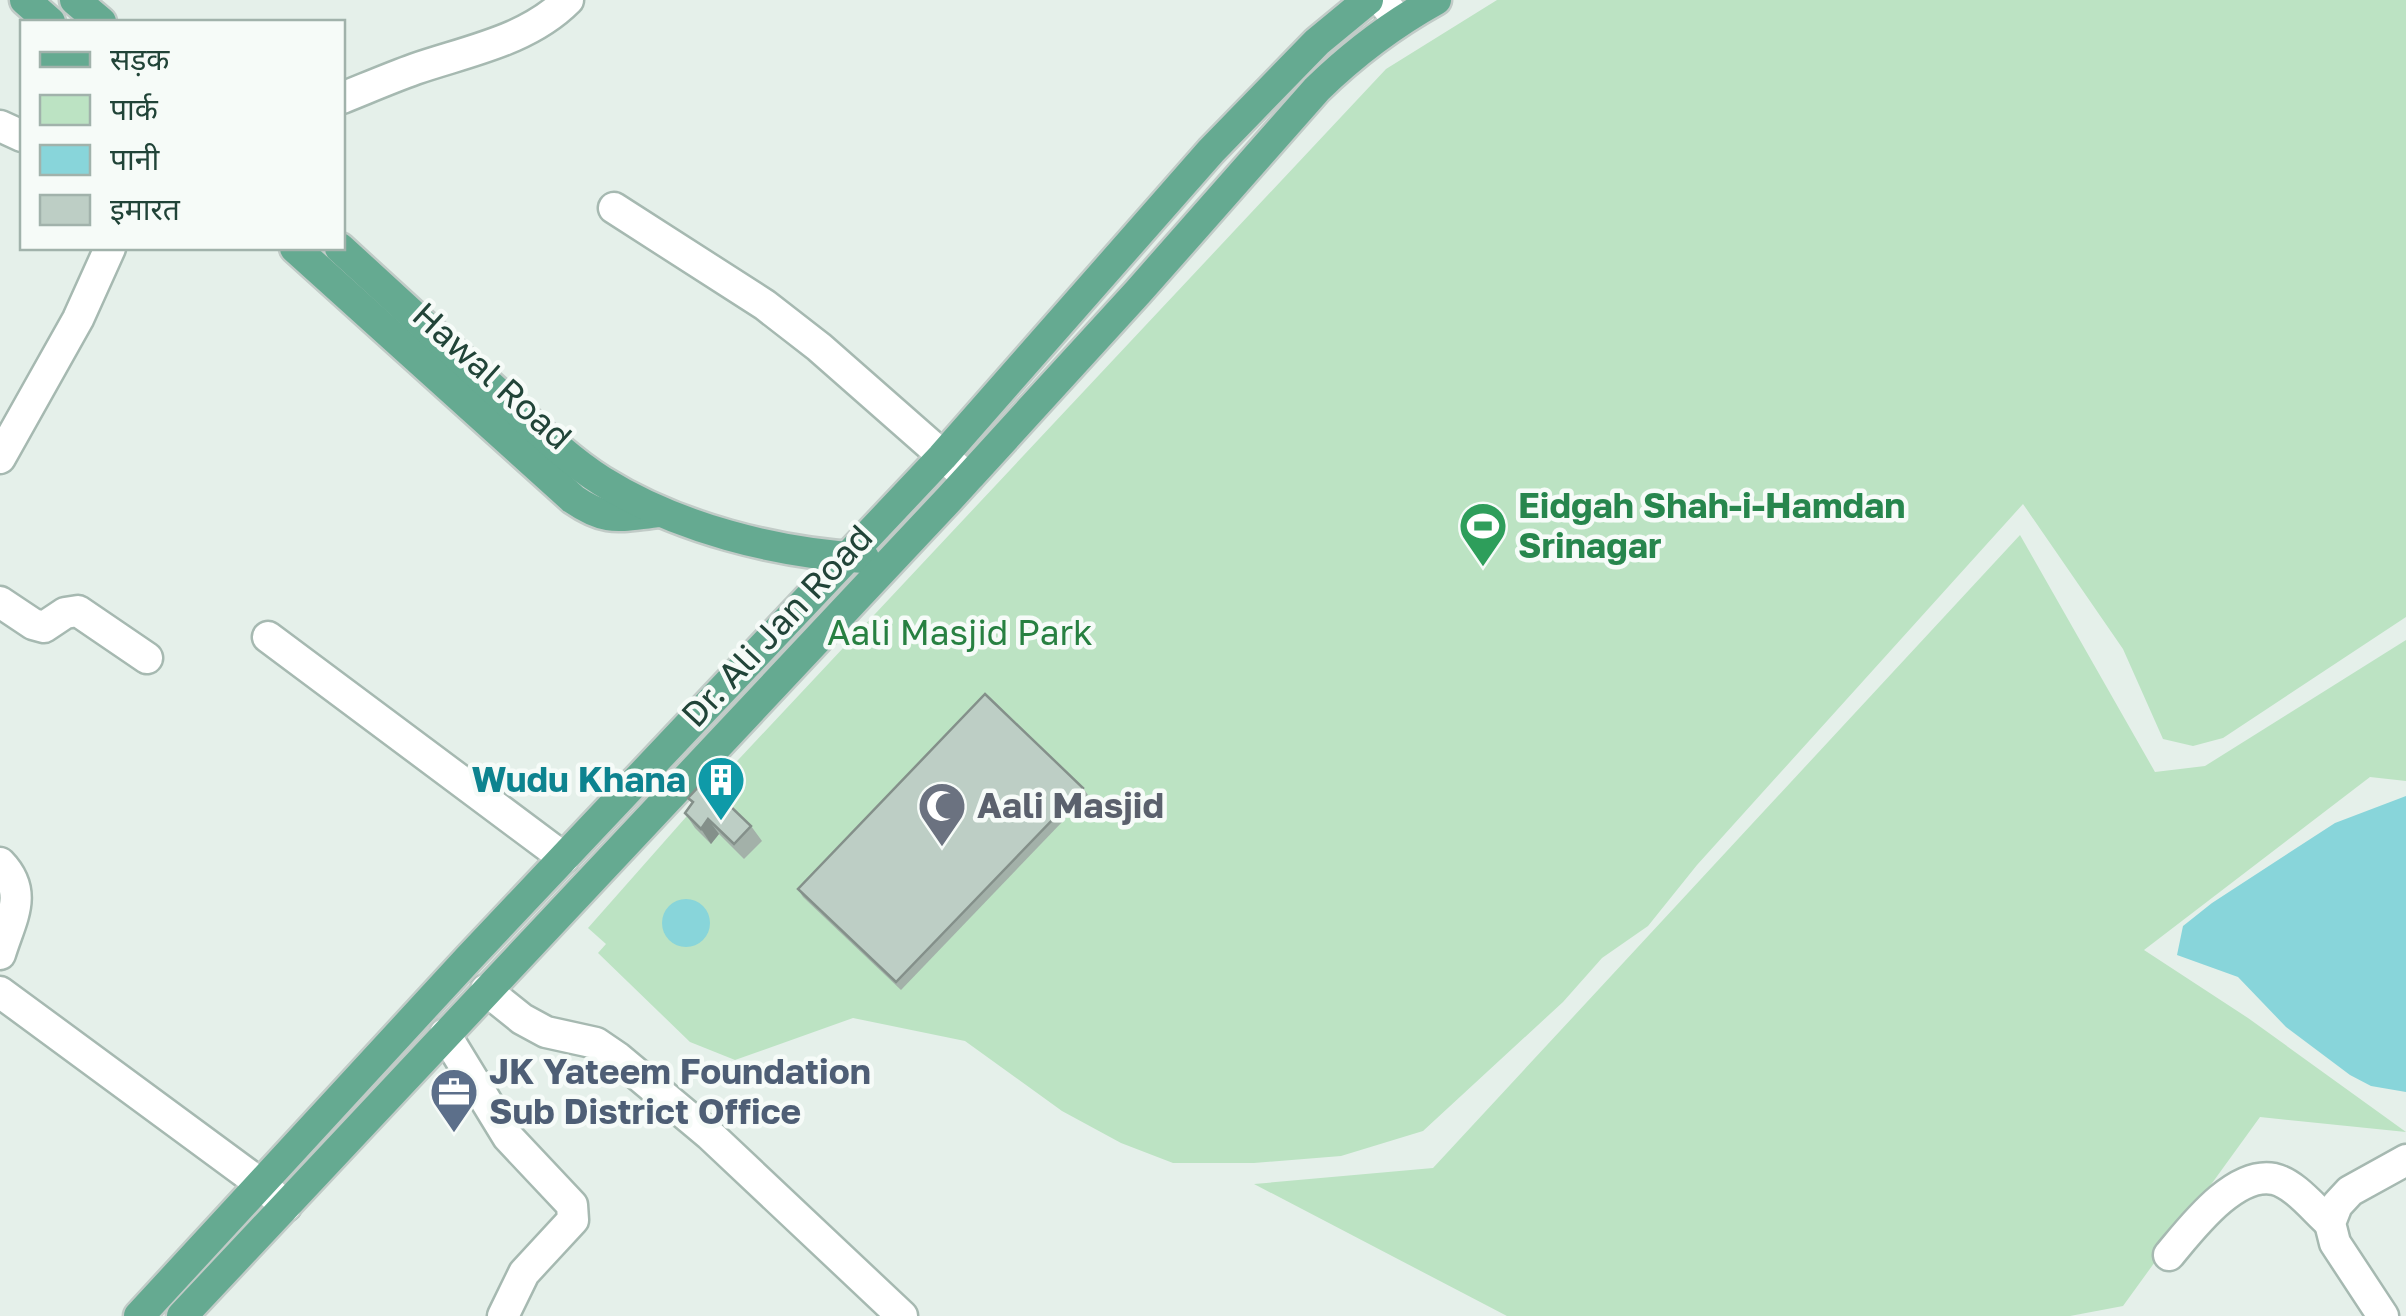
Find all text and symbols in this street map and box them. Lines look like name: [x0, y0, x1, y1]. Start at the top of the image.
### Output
legend: [20, 20, 345, 250]
text: सड़क: [110, 41, 170, 77]
text: पार्क: [110, 91, 159, 127]
text: पानी: [110, 141, 160, 177]
text: इमारत: [110, 191, 181, 227]
street label: Hawal Road: [405, 293, 581, 457]
place label: Eidgah Shah-i-Hamdan Srinagar: [1518, 484, 1906, 566]
sports icon: Eidgah Shah-i-Hamdan Srinagar: [1457, 500, 1509, 568]
street label: Dr. Ali Jan Road: [672, 516, 880, 735]
park label: Aali Masjid Park: [827, 611, 1093, 653]
building icon: Wudu Khana: [695, 754, 747, 822]
place label: Wudu Khana: [471, 758, 686, 800]
mosque icon: Aali Masjid: [916, 780, 968, 848]
place label: Aali Masjid: [977, 784, 1164, 826]
place label: JK Yateem Foundation Sub District Office: [489, 1050, 871, 1132]
office icon: JK Yateem Foundation Sub District Office: [428, 1066, 480, 1134]

